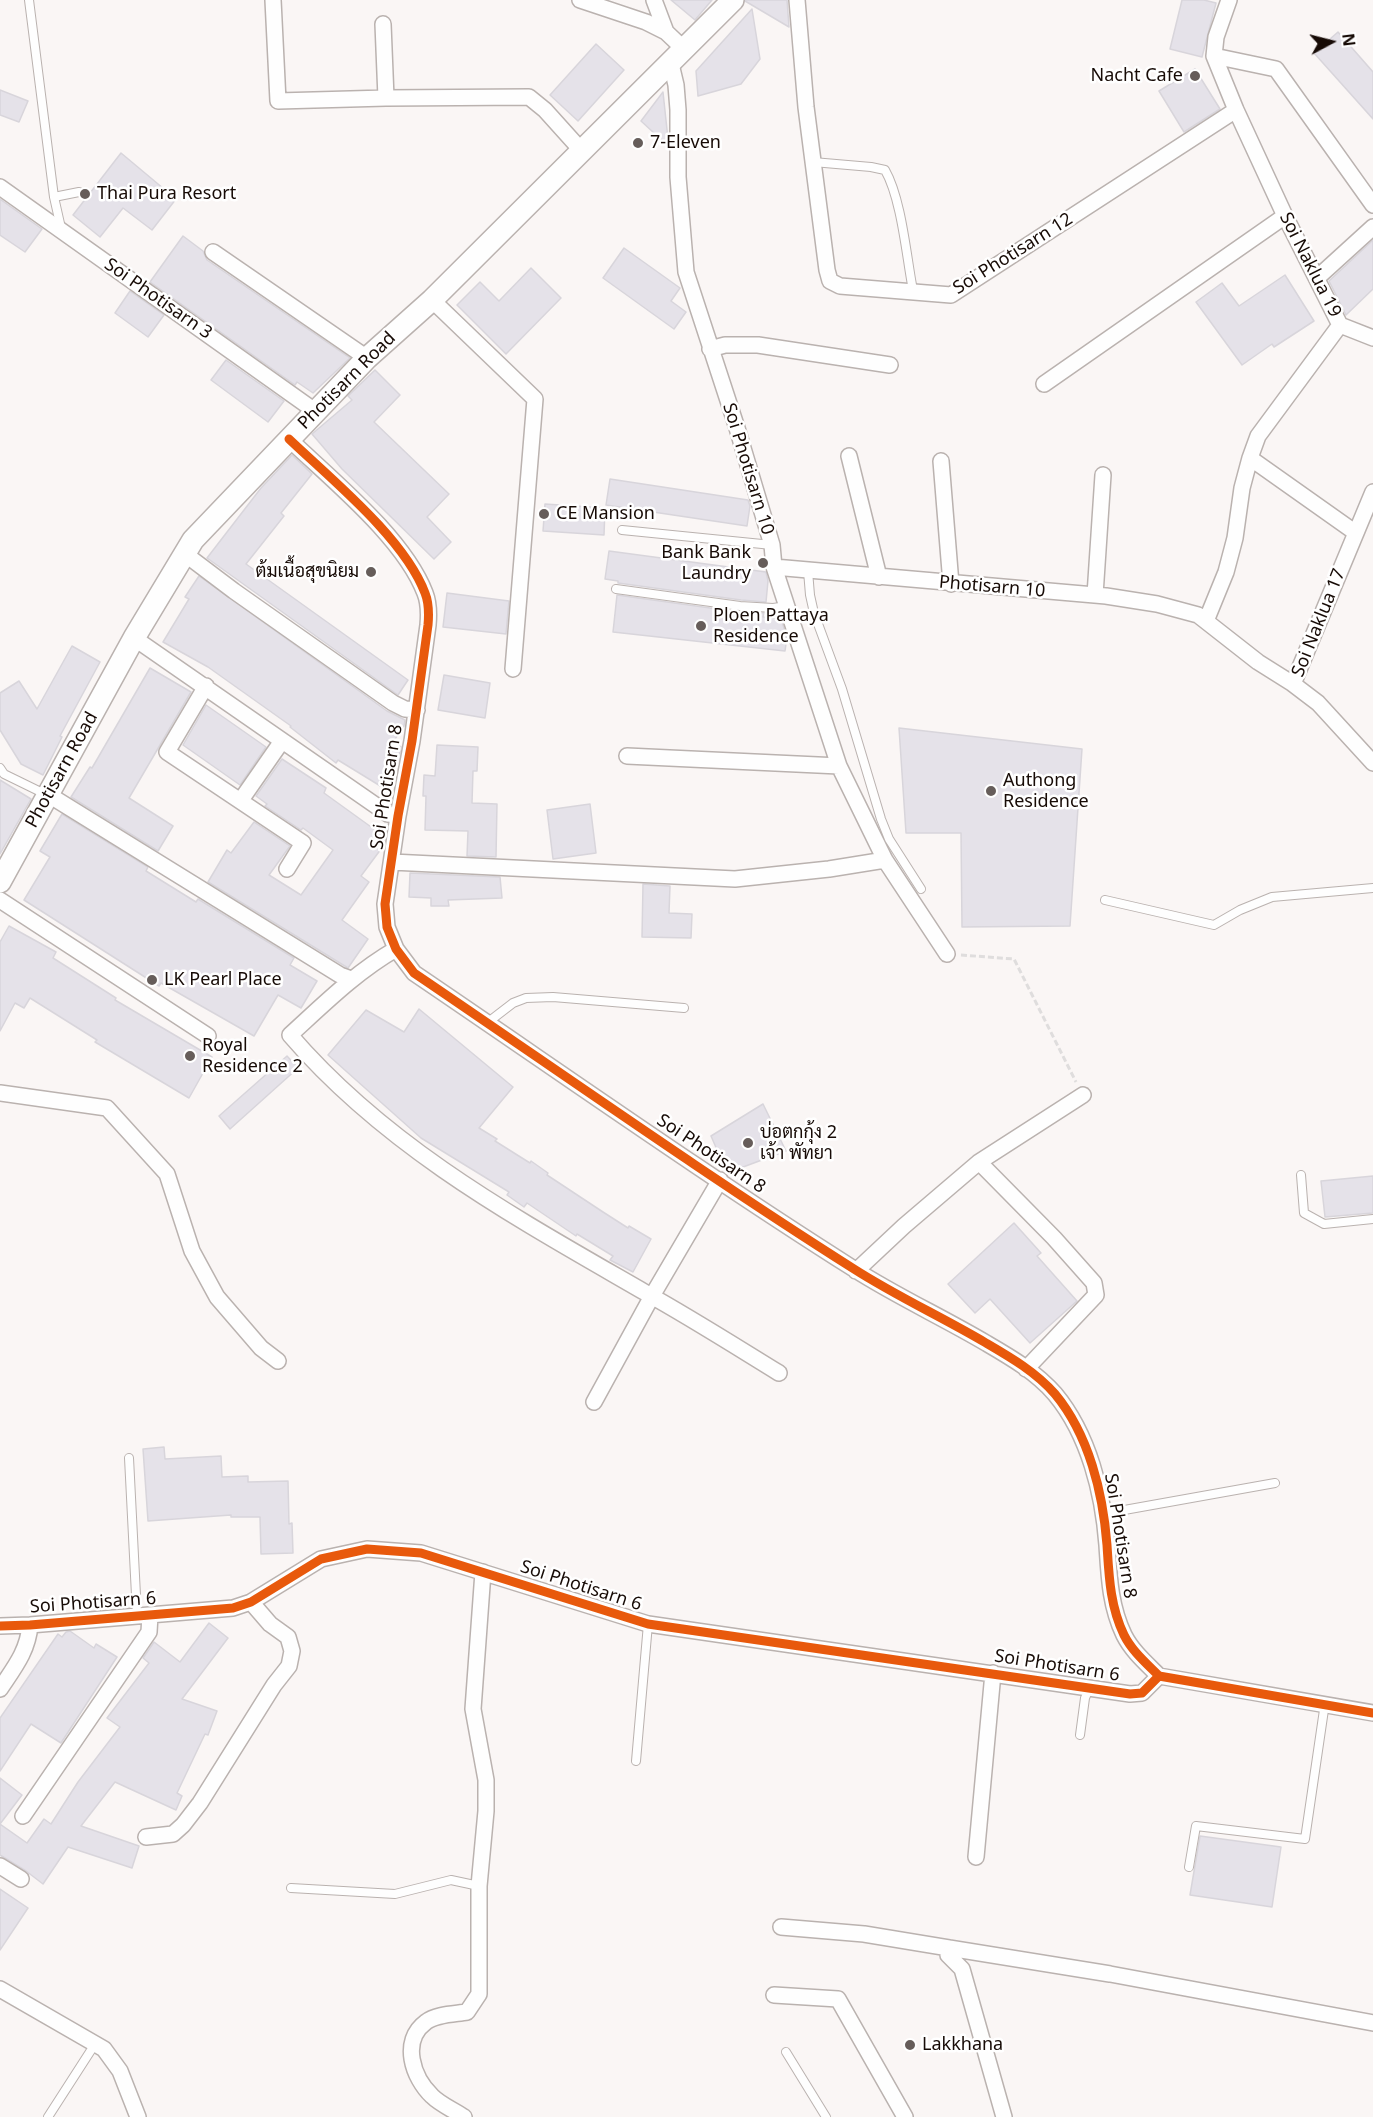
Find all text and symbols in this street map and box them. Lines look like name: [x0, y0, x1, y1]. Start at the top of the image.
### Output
north arrow: [1301, 12, 1361, 72]
text: N: [1337, 32, 1361, 48]
place label: Nacht Cafe: [1090, 65, 1183, 87]
marker: Nacht Cafe: [1188, 69, 1202, 83]
place label: 7-Eleven: [650, 132, 721, 154]
marker: 7-Eleven: [631, 136, 645, 150]
place label: Thai Pura Resort: [97, 183, 236, 205]
marker: Thai Pura Resort: [78, 187, 92, 201]
street label: Soi Photisarn 12: [949, 209, 1077, 299]
street label: Soi Naklua 19: [1274, 209, 1346, 321]
street label: Soi Photisarn 3: [100, 254, 216, 344]
street label: Photisarn Road: [294, 328, 400, 434]
street label: Soi Photisarn 10: [718, 400, 778, 538]
place label: CE Mansion: [556, 503, 655, 525]
marker: CE Mansion: [537, 507, 551, 521]
place label: Bank Bank Laundry: [661, 542, 751, 584]
marker: Bank Bank Laundry: [756, 556, 770, 570]
place label: ต้มเนื้อสุขนิยม: [255, 561, 359, 583]
marker: ต้มเนื้อสุขนิยม: [364, 565, 378, 579]
street label: Soi Naklua 17: [1288, 566, 1350, 680]
street label: Photisarn 10: [938, 572, 1046, 602]
place label: Ploen Pattaya Residence: [713, 605, 829, 648]
marker: Ploen Pattaya Residence: [694, 619, 708, 633]
street label: Photisarn Road: [21, 708, 103, 832]
street label: Soi Photisarn 8: [366, 723, 408, 851]
place label: Authong Residence: [1003, 770, 1089, 812]
marker: Authong Residence: [984, 784, 998, 798]
place label: LK Pearl Place: [164, 969, 282, 991]
marker: LK Pearl Place: [145, 973, 159, 987]
place label: Royal Residence 2: [202, 1035, 303, 1078]
marker: Royal Residence 2: [183, 1049, 197, 1063]
street label: Soi Photisarn 8: [653, 1110, 769, 1198]
place label: บ่อตกกุ้ง 2 เจ้า พัทยา: [760, 1122, 837, 1164]
marker: บ่อตกกุ้ง 2 เจ้า พัทยา: [741, 1136, 755, 1150]
street label: Soi Photisarn 8: [1099, 1472, 1141, 1600]
street label: Soi Photisarn 6: [518, 1556, 644, 1616]
street label: Soi Photisarn 6: [29, 1588, 157, 1618]
street label: Soi Photisarn 6: [993, 1645, 1121, 1687]
place label: Lakkhana: [922, 2034, 1003, 2056]
marker: Lakkhana: [903, 2038, 917, 2052]

